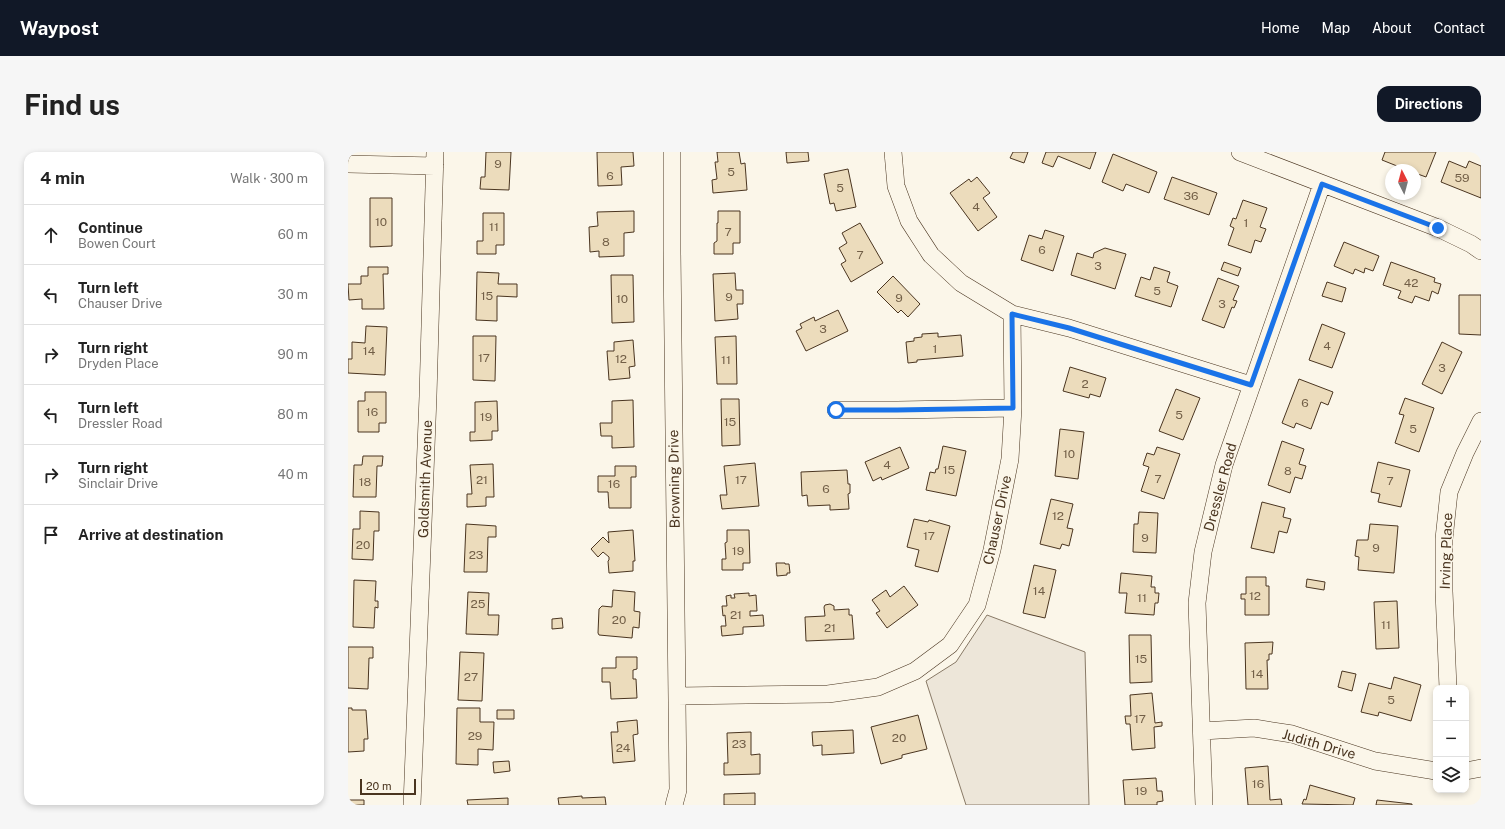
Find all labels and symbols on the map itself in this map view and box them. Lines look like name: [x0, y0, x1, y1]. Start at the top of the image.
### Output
house number: 9: [494, 157, 502, 171]
north arrow: [1385, 164, 1421, 200]
house number: 5: [727, 165, 735, 179]
house number: 6: [606, 169, 614, 183]
house number: 59: [1454, 171, 1470, 185]
house number: 5: [836, 181, 844, 195]
house number: 36: [1184, 189, 1198, 203]
house number: 4: [972, 200, 980, 214]
house number: 10: [375, 215, 387, 229]
house number: 1: [1244, 216, 1248, 230]
route end: [1429, 219, 1447, 237]
house number: 11: [489, 220, 499, 234]
house number: 7: [724, 225, 732, 239]
house number: 8: [602, 235, 610, 249]
house number: 6: [1038, 243, 1046, 257]
house number: 7: [856, 248, 864, 262]
house number: 3: [1094, 259, 1102, 273]
house number: 42: [1404, 276, 1418, 290]
house number: 5: [1153, 284, 1161, 298]
house number: 15: [481, 289, 494, 303]
house number: 9: [725, 290, 733, 304]
house number: 9: [895, 291, 903, 305]
house number: 10: [616, 292, 628, 306]
house number: 3: [1218, 297, 1226, 311]
house number: 3: [819, 322, 827, 336]
house number: 4: [1323, 339, 1331, 353]
house number: 1: [933, 342, 937, 356]
house number: 14: [363, 344, 376, 358]
house number: 17: [478, 351, 490, 365]
house number: 12: [615, 352, 627, 366]
house number: 11: [721, 353, 731, 367]
house number: 3: [1438, 361, 1446, 375]
house number: 2: [1081, 377, 1089, 391]
house number: 6: [1301, 396, 1309, 410]
route start: [827, 401, 845, 419]
house number: 16: [366, 405, 378, 419]
house number: 5: [1175, 408, 1183, 422]
house number: 19: [480, 410, 492, 424]
house number: 15: [724, 415, 737, 429]
street label: Goldsmith Avenue: [415, 420, 435, 538]
house number: 5: [1409, 422, 1417, 436]
street label: Browning Drive: [665, 429, 683, 529]
street label: Dressler Road: [1201, 441, 1239, 533]
house number: 10: [1063, 447, 1075, 461]
house number: 4: [883, 458, 891, 472]
house number: 15: [943, 463, 956, 477]
house number: 8: [1284, 464, 1292, 478]
house number: 7: [1154, 472, 1162, 486]
house number: 21: [476, 473, 488, 487]
house number: 17: [735, 473, 747, 487]
street label: Chauser Drive: [980, 474, 1014, 566]
house number: 7: [1386, 474, 1394, 488]
house number: 18: [359, 475, 372, 489]
house number: 16: [608, 477, 620, 491]
house number: 6: [822, 482, 830, 496]
house number: 12: [1052, 509, 1064, 523]
street label: Irving Place: [1437, 512, 1455, 590]
house number: 17: [923, 529, 935, 543]
house number: 9: [1141, 531, 1149, 545]
house number: 20: [356, 538, 370, 552]
house number: 9: [1372, 541, 1380, 555]
house number: 19: [732, 544, 744, 558]
house number: 23: [469, 548, 483, 562]
house number: 14: [1033, 584, 1046, 598]
house number: 12: [1249, 589, 1261, 603]
house number: 11: [1137, 591, 1147, 605]
house number: 25: [471, 597, 486, 611]
house number: 21: [730, 608, 742, 622]
house number: 20: [612, 613, 626, 627]
house number: 11: [1381, 618, 1391, 632]
house number: 21: [824, 621, 836, 635]
house number: 15: [1135, 652, 1148, 666]
house number: 14: [1251, 667, 1264, 681]
house number: 27: [464, 670, 478, 684]
house number: 5: [1387, 693, 1395, 707]
house number: 17: [1134, 712, 1146, 726]
street label: Judith Drive: [1280, 726, 1358, 762]
house number: 29: [468, 729, 482, 743]
house number: 20: [892, 731, 906, 745]
house number: 23: [732, 737, 746, 751]
house number: 24: [616, 741, 631, 755]
scale bar: [360, 777, 416, 796]
house number: 16: [1252, 777, 1264, 791]
house number: 19: [1135, 784, 1147, 798]

